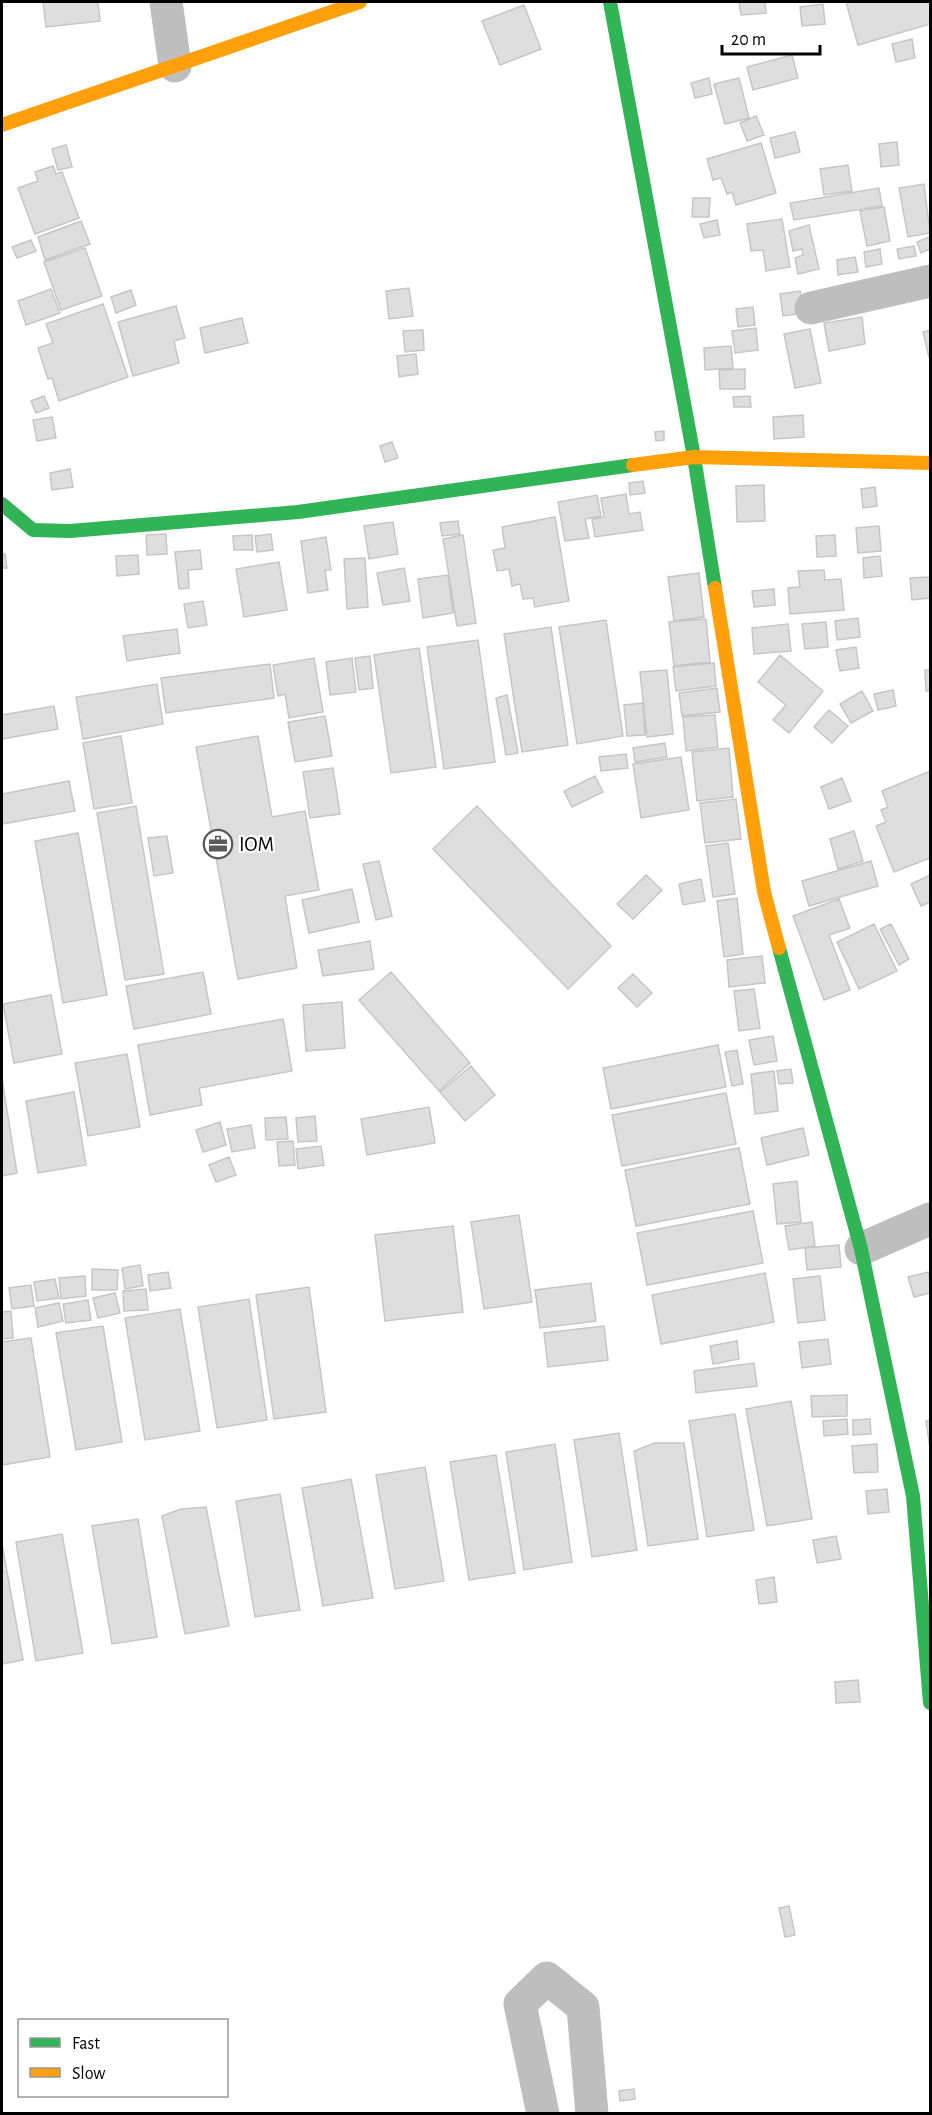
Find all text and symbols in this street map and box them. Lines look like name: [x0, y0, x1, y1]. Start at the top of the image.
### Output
scale bar: [722, 18, 820, 56]
text: 20 m: [731, 31, 766, 49]
office icon: IOM: [202, 828, 234, 860]
place label: IOM: [239, 834, 274, 855]
legend: [18, 2019, 228, 2097]
text: Fast: [72, 2035, 100, 2053]
text: Slow: [72, 2065, 105, 2083]

